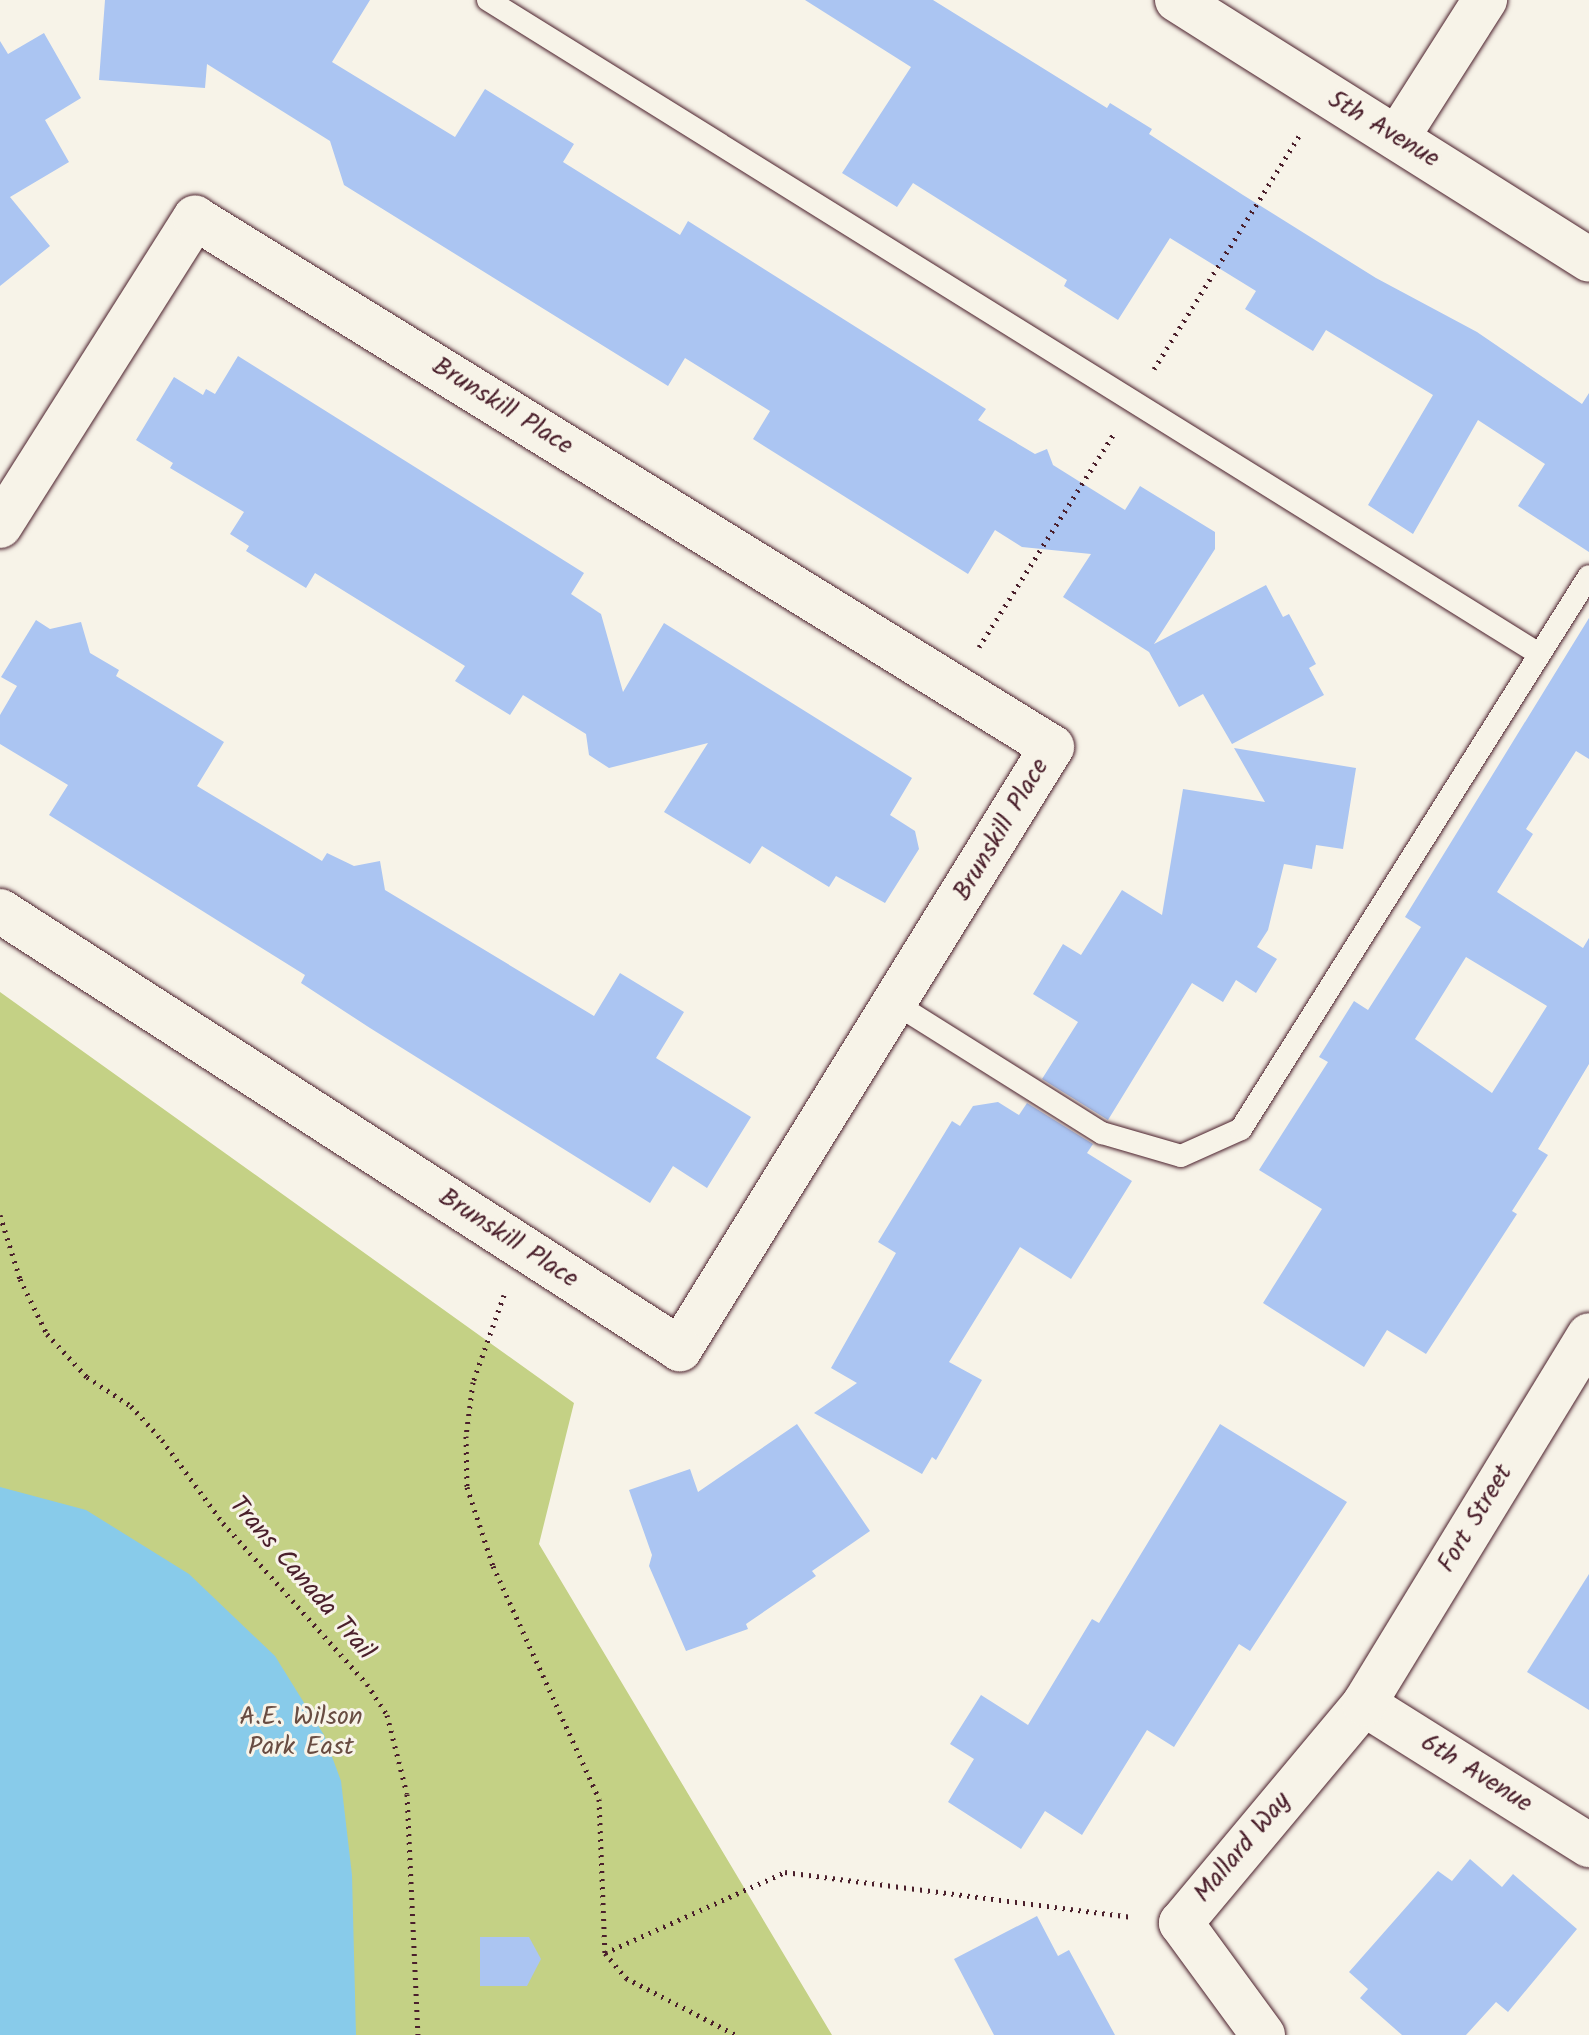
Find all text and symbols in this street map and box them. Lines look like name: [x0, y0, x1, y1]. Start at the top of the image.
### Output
street label: 5th Avenue: [1321, 84, 1445, 176]
street label: Brunskill Place: [426, 351, 578, 463]
street label: Brunskill Place: [947, 753, 1057, 907]
street label: Brunskill Place: [432, 1182, 584, 1296]
street label: Fort Street: [1432, 1459, 1520, 1579]
street label: Trans Canada Trail: [221, 1491, 381, 1667]
park label: A.E. Wilson Park East: [239, 1702, 363, 1764]
street label: 6th Avenue: [1415, 1728, 1537, 1820]
street label: Mallard Way: [1188, 1787, 1298, 1909]

